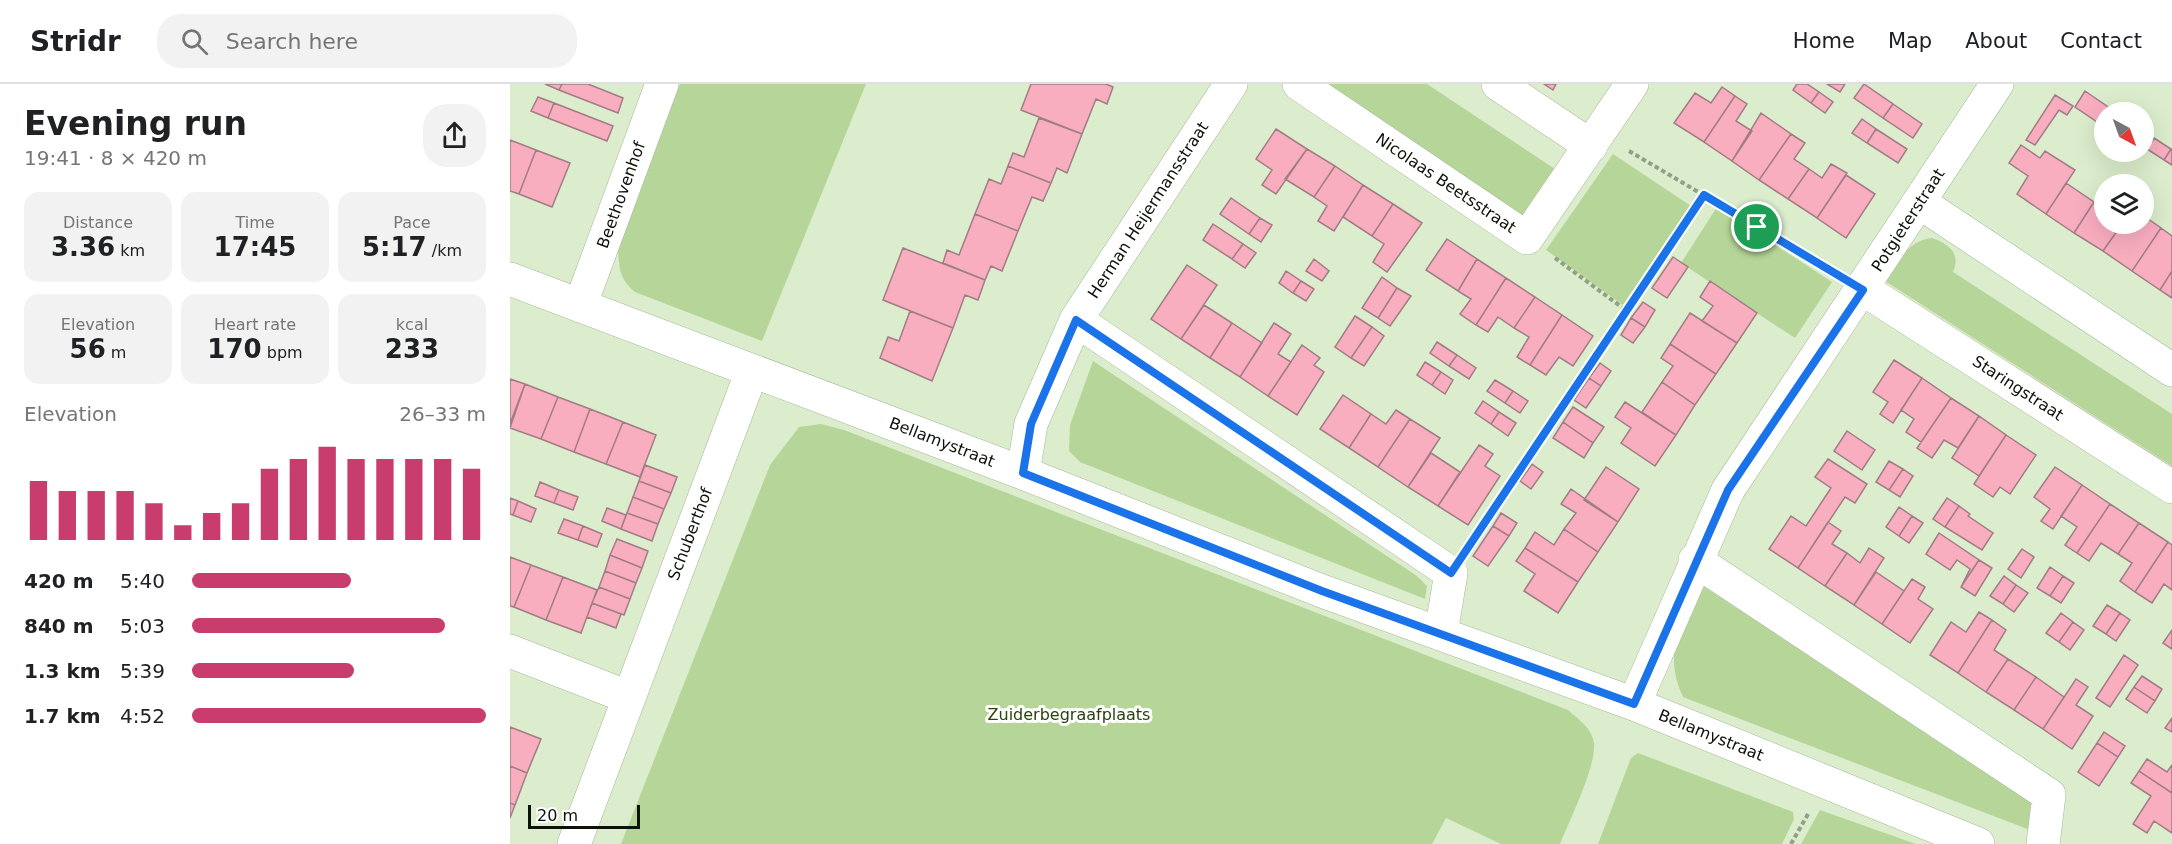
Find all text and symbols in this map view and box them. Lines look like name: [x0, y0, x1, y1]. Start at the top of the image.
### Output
search box: [157, 14, 577, 68]
text: Stridr: [30, 25, 121, 58]
icon: search: [178, 25, 211, 58]
text: Search here: [226, 29, 358, 54]
text: Home: [1793, 29, 1855, 53]
text: Map: [1888, 29, 1932, 53]
text: About: [1965, 29, 2027, 53]
text: Contact: [2060, 29, 2142, 53]
north arrow: [2094, 102, 2154, 162]
map controls: [2094, 102, 2154, 234]
text: Evening run: [24, 104, 247, 143]
button: share: [423, 104, 486, 167]
street label: Herman Heijermansstraat: [1084, 118, 1212, 302]
street label: Nicolaas Beetsstraat: [1372, 129, 1520, 237]
street label: Beethovenhof: [593, 139, 649, 251]
text: 19:41 · 8 × 420 m: [24, 146, 207, 170]
street label: Potgieterstraat: [1868, 165, 1948, 275]
button: layers: [2094, 174, 2154, 234]
pin: [1731, 201, 1782, 252]
icon: arrive: [1740, 210, 1773, 243]
text: Distance: [63, 213, 133, 232]
text: Time: [235, 213, 275, 232]
text: Pace: [393, 213, 431, 232]
text: 3.36: [51, 232, 115, 262]
text: 17:45: [214, 232, 296, 262]
text: 5:17: [362, 232, 427, 262]
text: km: [115, 241, 145, 260]
text: /km: [427, 241, 462, 260]
text: Elevation: [61, 315, 135, 334]
text: Heart rate: [214, 315, 296, 334]
text: kcal: [396, 315, 428, 334]
text: 56: [70, 334, 106, 364]
text: 170: [207, 334, 262, 364]
text: 233: [385, 334, 439, 364]
text: m: [106, 343, 126, 362]
text: bpm: [262, 343, 303, 362]
street label: Staringstraat: [1969, 352, 2067, 424]
text: Elevation: [24, 402, 117, 426]
text: 26–33 m: [399, 402, 486, 426]
street label: Bellamystraat: [886, 413, 998, 471]
street label: Schuberthof: [664, 485, 716, 583]
text: 420 m: [24, 569, 94, 593]
text: 5:40: [120, 569, 165, 593]
text: 840 m: [24, 614, 94, 638]
text: 5:03: [120, 614, 165, 638]
text: 1.3 km: [24, 659, 101, 683]
text: 5:39: [120, 659, 165, 683]
text: 1.7 km: [24, 704, 101, 728]
text: 4:52: [120, 704, 165, 728]
park label: Zuiderbegraafplaats: [988, 705, 1150, 724]
street label: Bellamystraat: [1656, 705, 1766, 765]
scale bar: [528, 802, 640, 830]
text: 20 m: [537, 806, 578, 825]

